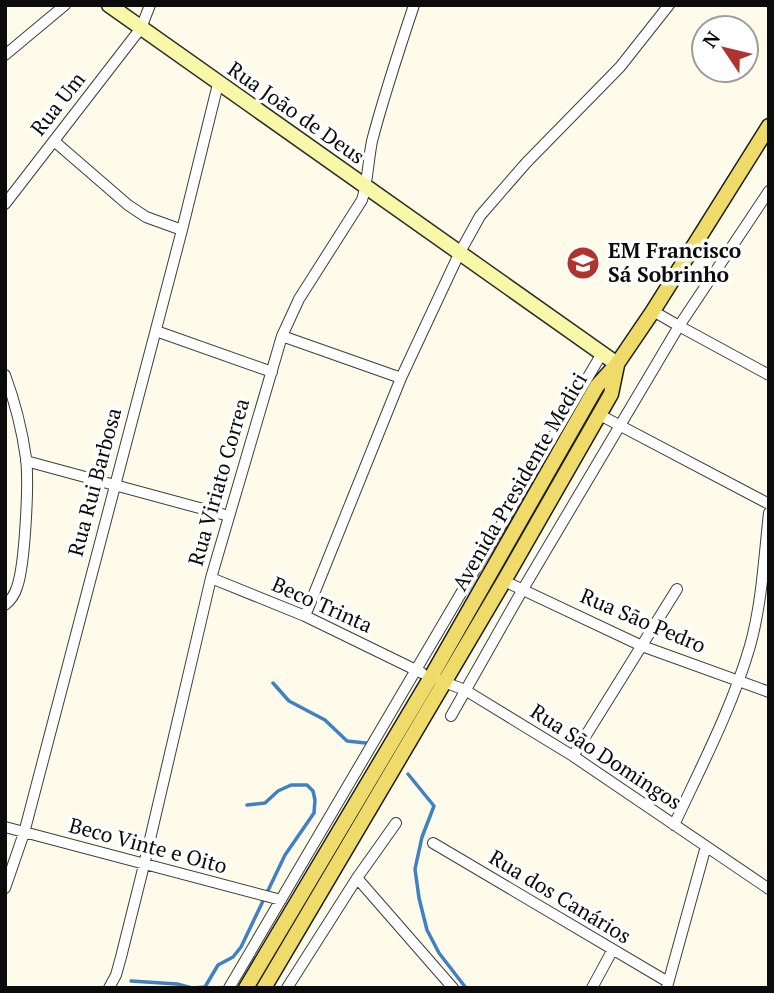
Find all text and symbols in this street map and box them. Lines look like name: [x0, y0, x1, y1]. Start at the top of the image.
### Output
north arrow: [690, 14, 760, 84]
text: N: [696, 25, 725, 52]
street label: Rua João de Deus: [223, 54, 371, 170]
street label: Rua Um: [24, 66, 91, 141]
place label: EM Francisco Sá Sobrinho: [608, 236, 741, 288]
school or university icon: EM Francisco Sá Sobrinho: [564, 244, 602, 282]
street label: Avenida Presidente Medici: [445, 367, 593, 596]
street label: Rua Viriato Correa: [181, 395, 255, 569]
street label: Rua Rui Barbosa: [61, 404, 127, 559]
street label: Beco Trinta: [268, 569, 377, 639]
street label: Rua São Pedro: [576, 581, 710, 659]
street label: Rua São Domingos: [526, 697, 688, 816]
street label: Beco Vinte e Oito: [66, 810, 230, 880]
street label: Rua dos Canários: [484, 843, 637, 950]

